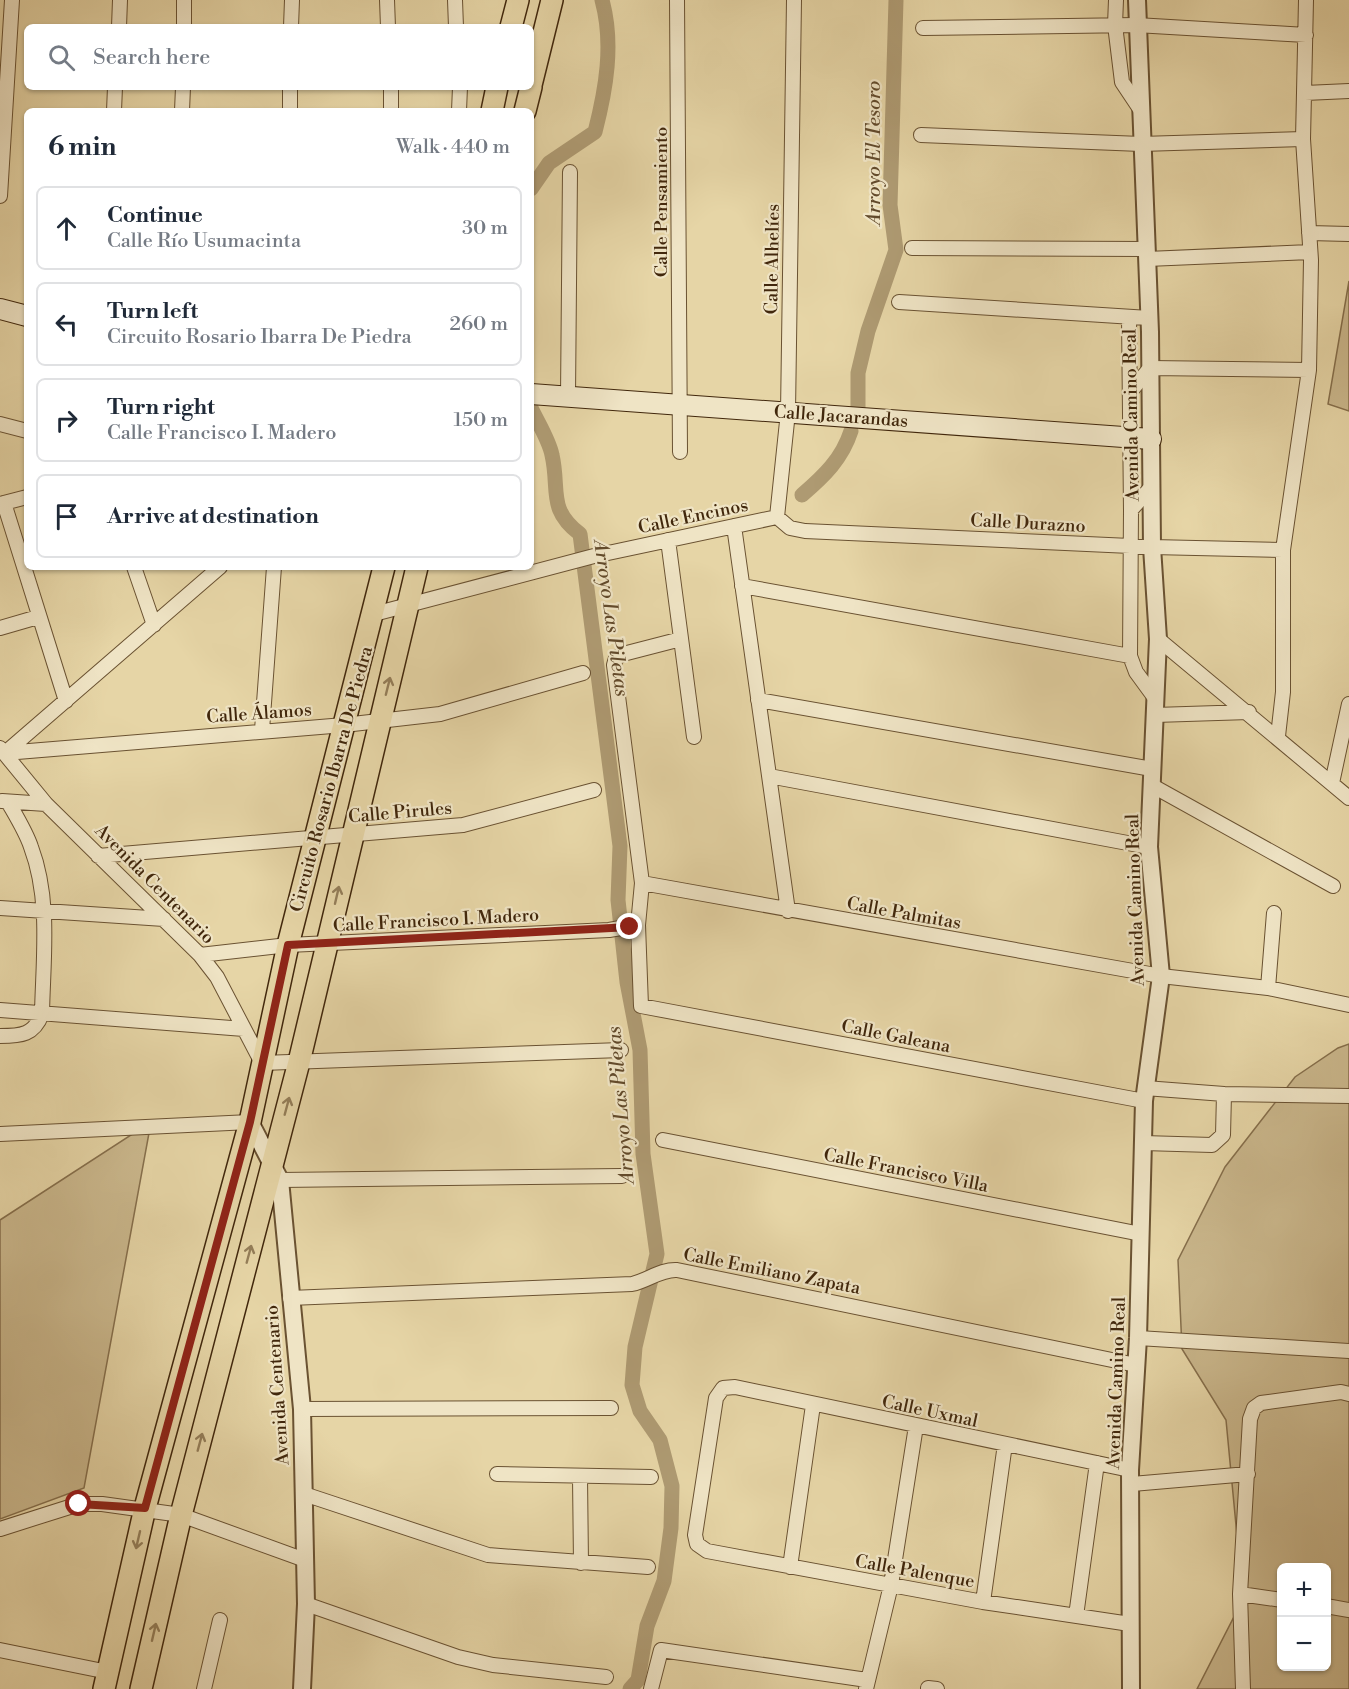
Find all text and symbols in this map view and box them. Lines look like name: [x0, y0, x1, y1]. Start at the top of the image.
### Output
search box: [24, 24, 534, 90]
icon: search: [45, 41, 78, 74]
text: Search here: [93, 44, 210, 71]
water label: Arroyo El Tesoro: [862, 81, 887, 227]
street label: Calle Pensamiento: [650, 127, 673, 277]
text: 6 min: [48, 131, 116, 163]
text: Walk · 440 m: [396, 135, 510, 160]
text: Continue: [107, 202, 203, 229]
street label: Calle Alhelíes: [760, 203, 785, 315]
icon: ahead: [50, 212, 83, 245]
text: 30 m: [462, 216, 508, 241]
text: Calle Río Usumacinta: [107, 229, 301, 254]
text: Turn left: [107, 298, 198, 325]
icon: left: [50, 308, 83, 341]
text: 260 m: [450, 312, 508, 337]
text: Circuito Rosario Ibarra De Piedra: [107, 325, 412, 350]
street label: Avenida Camino Real: [1118, 328, 1145, 502]
text: Turn right: [107, 394, 215, 421]
street label: Calle Jacarandas: [773, 400, 909, 433]
icon: right: [50, 404, 83, 437]
text: 150 m: [453, 408, 508, 433]
text: Calle Francisco I. Madero: [107, 421, 336, 446]
street label: Calle Encinos: [636, 494, 750, 539]
icon: arrive: [50, 500, 83, 533]
text: Arrive at destination: [107, 503, 319, 530]
street label: Calle Durazno: [970, 509, 1086, 538]
water label: Arroyo Las Piletas: [587, 536, 634, 699]
street label: Circuito Rosario Ibarra De Piedra: [285, 643, 378, 915]
one-way arrow: [382, 676, 394, 695]
street label: Calle Álamos: [206, 698, 313, 729]
street label: Calle Pirules: [347, 796, 453, 828]
street label: Avenida Camino Real: [1121, 813, 1150, 988]
street label: Avenida Centenario: [89, 819, 220, 949]
one-way arrow: [331, 886, 343, 905]
street label: Calle Palmitas: [845, 892, 963, 935]
street label: Calle Francisco I. Madero: [332, 904, 540, 937]
route end: [616, 913, 642, 939]
street label: Calle Galeana: [839, 1015, 953, 1059]
water label: Arroyo Las Piletas: [602, 1025, 641, 1187]
one-way arrow: [282, 1097, 294, 1116]
street label: Calle Francisco Villa: [822, 1143, 991, 1198]
street label: Calle Emiliano Zapata: [681, 1243, 863, 1300]
one-way arrow: [243, 1245, 255, 1264]
street label: Avenida Camino Real: [1102, 1296, 1131, 1471]
street label: Avenida Centenario: [260, 1304, 295, 1467]
street label: Calle Uxmal: [880, 1390, 981, 1433]
one-way arrow: [194, 1433, 206, 1452]
route start: [65, 1490, 91, 1516]
one-way arrow: [132, 1529, 143, 1549]
street label: Calle Palenque: [853, 1550, 977, 1593]
map controls: [1277, 1563, 1331, 1671]
button: +: [1277, 1563, 1331, 1617]
button: −: [1277, 1617, 1331, 1671]
one-way arrow: [149, 1623, 160, 1642]

